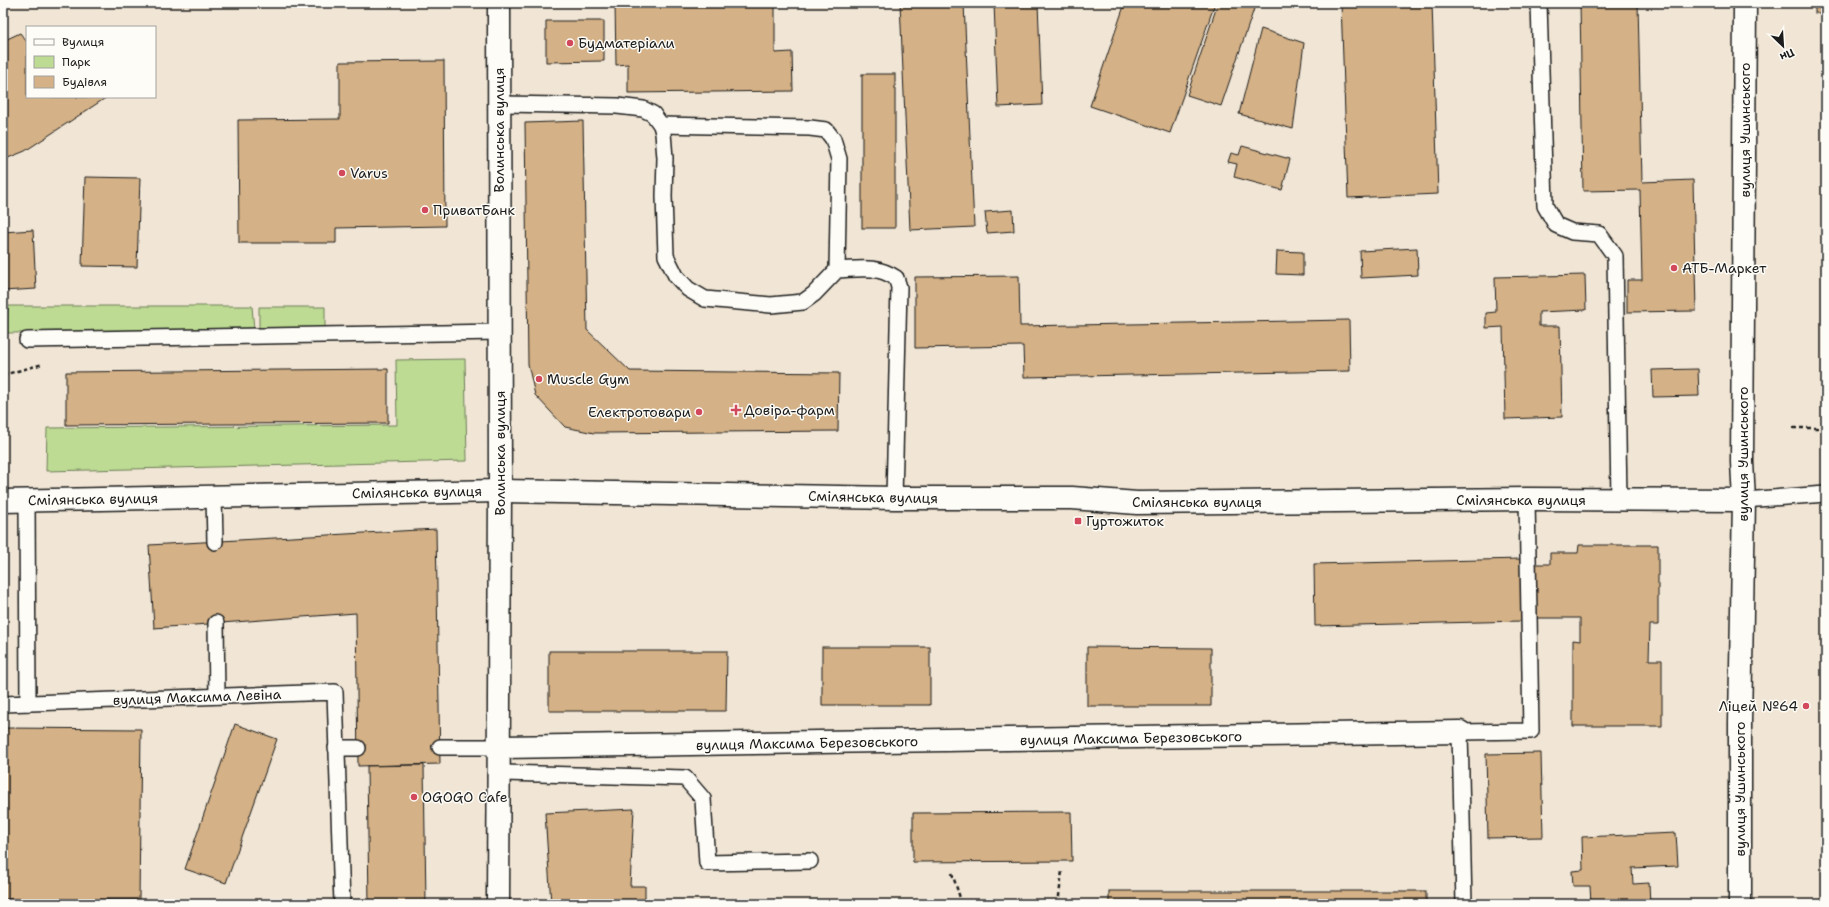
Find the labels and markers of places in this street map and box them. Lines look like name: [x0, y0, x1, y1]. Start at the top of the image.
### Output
place label: Будматеріали: [578, 34, 675, 52]
marker: Будматеріали: [565, 38, 575, 48]
place label: Varus: [350, 164, 388, 182]
marker: Varus: [337, 168, 347, 178]
place label: ПриватБанк: [433, 201, 515, 219]
marker: ПриватБанк: [420, 205, 430, 215]
place label: АТБ-Маркет: [1682, 259, 1767, 277]
marker: АТБ-Маркет: [1669, 263, 1679, 273]
place label: Muscle Gym: [547, 370, 629, 388]
marker: Muscle Gym: [534, 374, 544, 384]
place label: Довіра-фарм: [744, 401, 835, 419]
place label: Електротовари: [588, 403, 691, 421]
marker: Довіра-фарм: [731, 405, 741, 415]
marker: Електротовари: [694, 407, 704, 417]
place label: Гуртожиток: [1086, 512, 1164, 530]
marker: Гуртожиток: [1073, 516, 1083, 526]
place label: Ліцей №64: [1719, 697, 1798, 715]
marker: Ліцей №64: [1801, 701, 1811, 711]
place label: OGOGO Cafe: [422, 788, 508, 806]
marker: OGOGO Cafe: [409, 792, 419, 802]

